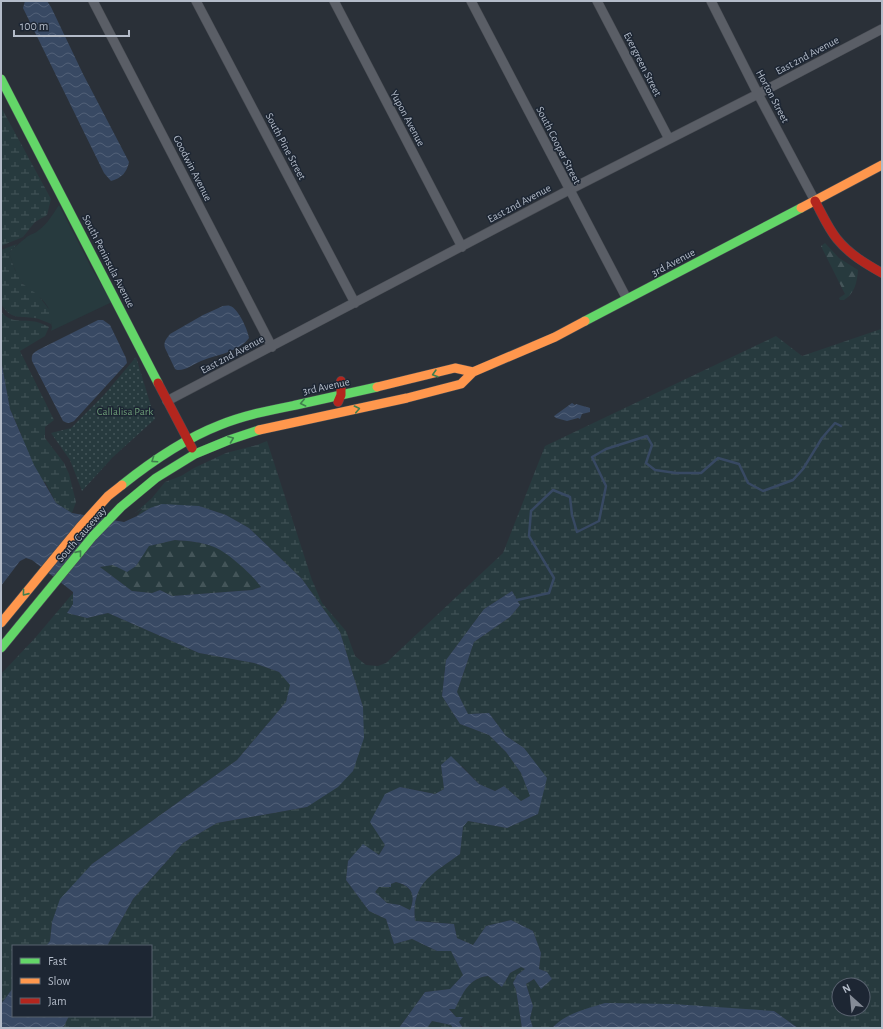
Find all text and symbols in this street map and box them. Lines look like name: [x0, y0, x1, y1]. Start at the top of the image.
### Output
scale bar: [14, 12, 129, 38]
text: 100 m: [20, 20, 48, 32]
street label: Evergreen Street: [622, 30, 664, 99]
street label: East 2nd Avenue: [774, 34, 841, 77]
street label: Horton Street: [754, 68, 791, 125]
street label: Yupon Avenue: [388, 89, 427, 148]
street label: South Cooper Street: [534, 105, 583, 186]
street label: South Pine Street: [263, 111, 308, 182]
street label: Goodwin Avenue: [171, 133, 214, 203]
street label: East 2nd Avenue: [486, 182, 553, 225]
street label: South Peninsula Avenue: [80, 213, 137, 309]
street label: 3rd Avenue: [650, 246, 697, 278]
street label: East 2nd Avenue: [199, 333, 266, 376]
one-way arrow: [432, 369, 439, 378]
street label: 3rd Avenue: [302, 376, 351, 397]
one-way arrow: [300, 399, 306, 407]
one-way arrow: [354, 405, 360, 413]
park label: Callalisa Park: [97, 406, 153, 417]
one-way arrow: [227, 435, 234, 443]
one-way arrow: [151, 455, 158, 463]
street label: South Causeway: [54, 504, 109, 564]
one-way arrow: [75, 550, 82, 557]
one-way arrow: [23, 589, 30, 596]
legend: [12, 945, 152, 1017]
text: Fast: [48, 955, 67, 967]
text: Slow: [48, 975, 70, 987]
north arrow: [831, 977, 871, 1017]
text: N: [841, 982, 853, 995]
text: Jam: [48, 995, 67, 1007]

